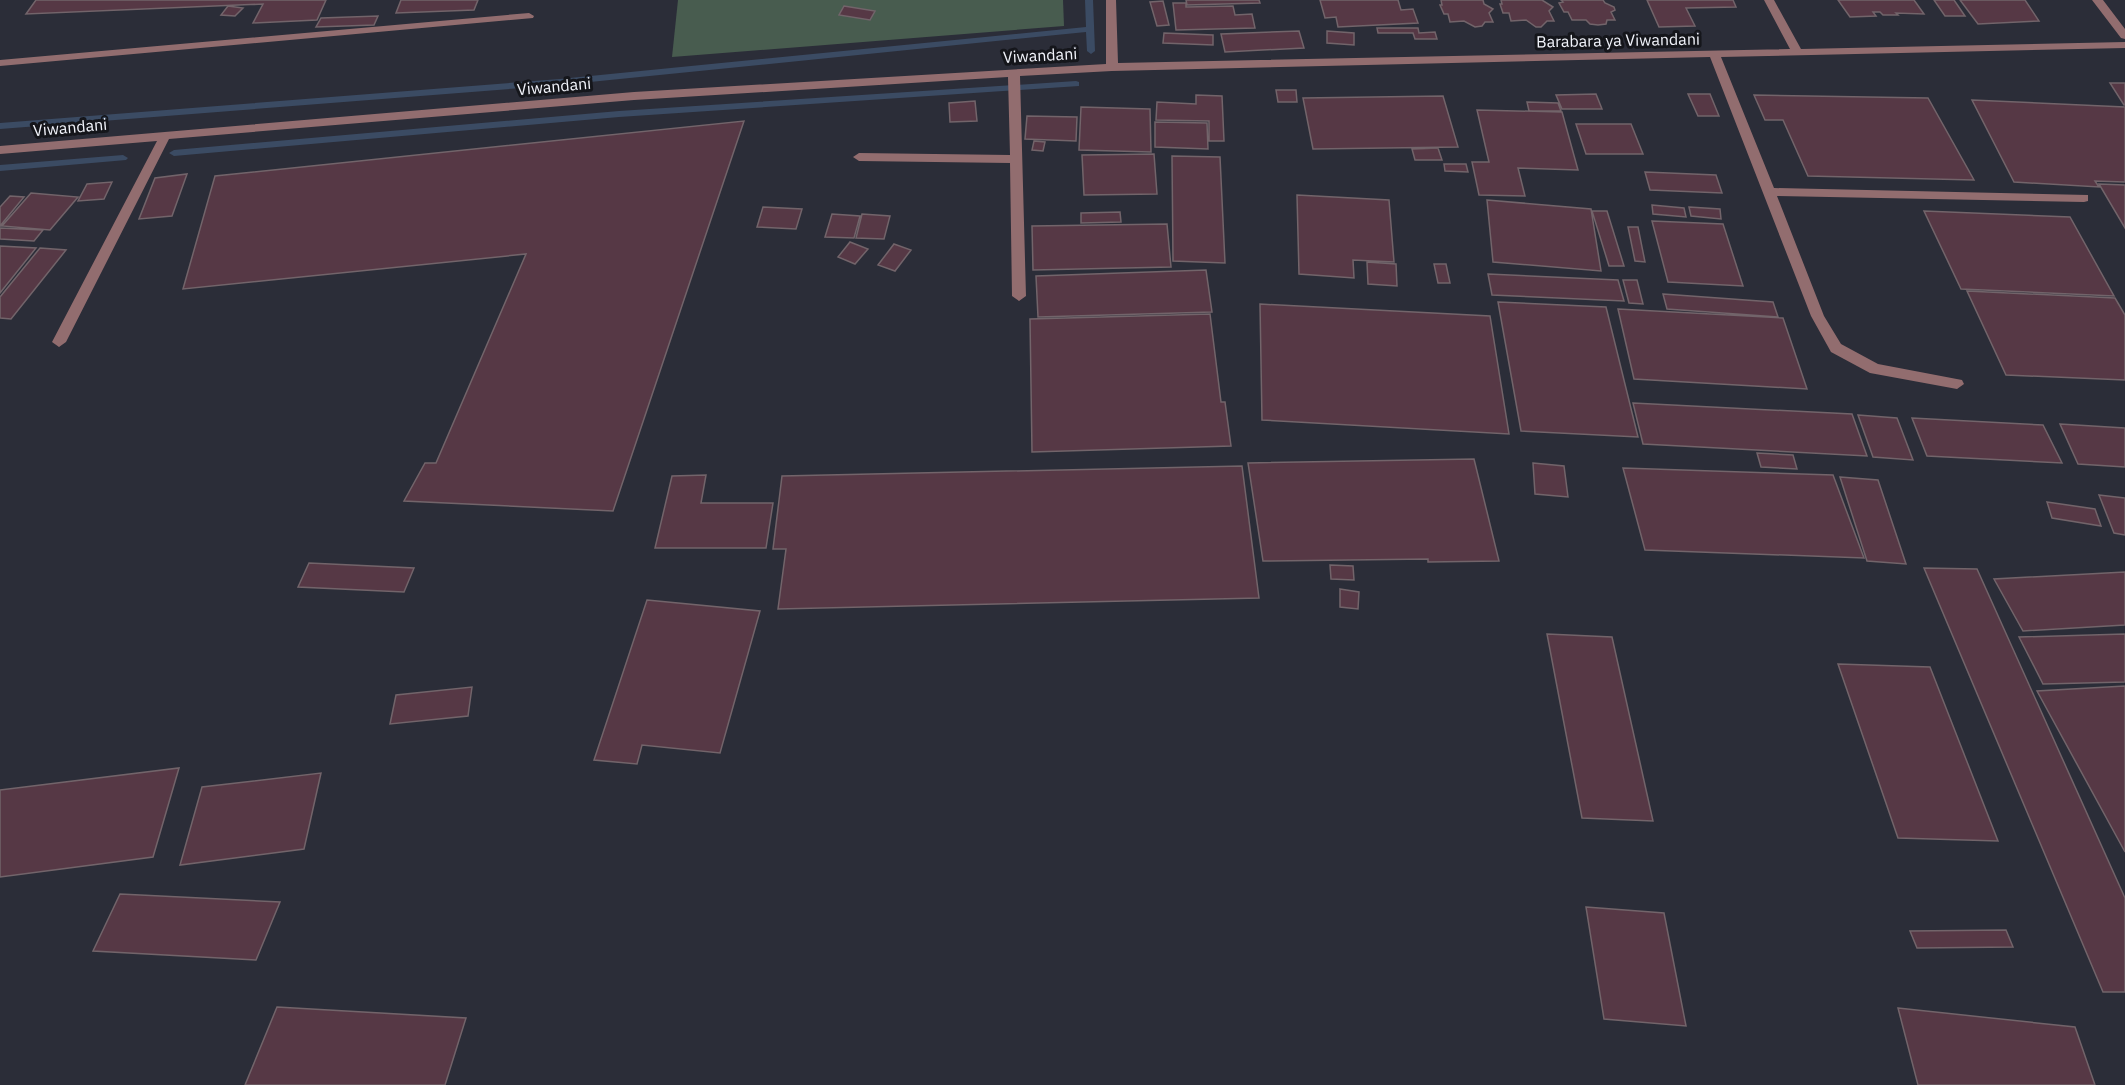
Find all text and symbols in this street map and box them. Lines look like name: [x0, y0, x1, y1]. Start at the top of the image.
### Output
street label: Barabara ya Viwandani: [1536, 29, 1700, 51]
street label: Viwandani: [1002, 43, 1078, 67]
street label: Viwandani: [516, 73, 592, 99]
street label: Viwandani: [32, 114, 108, 140]

